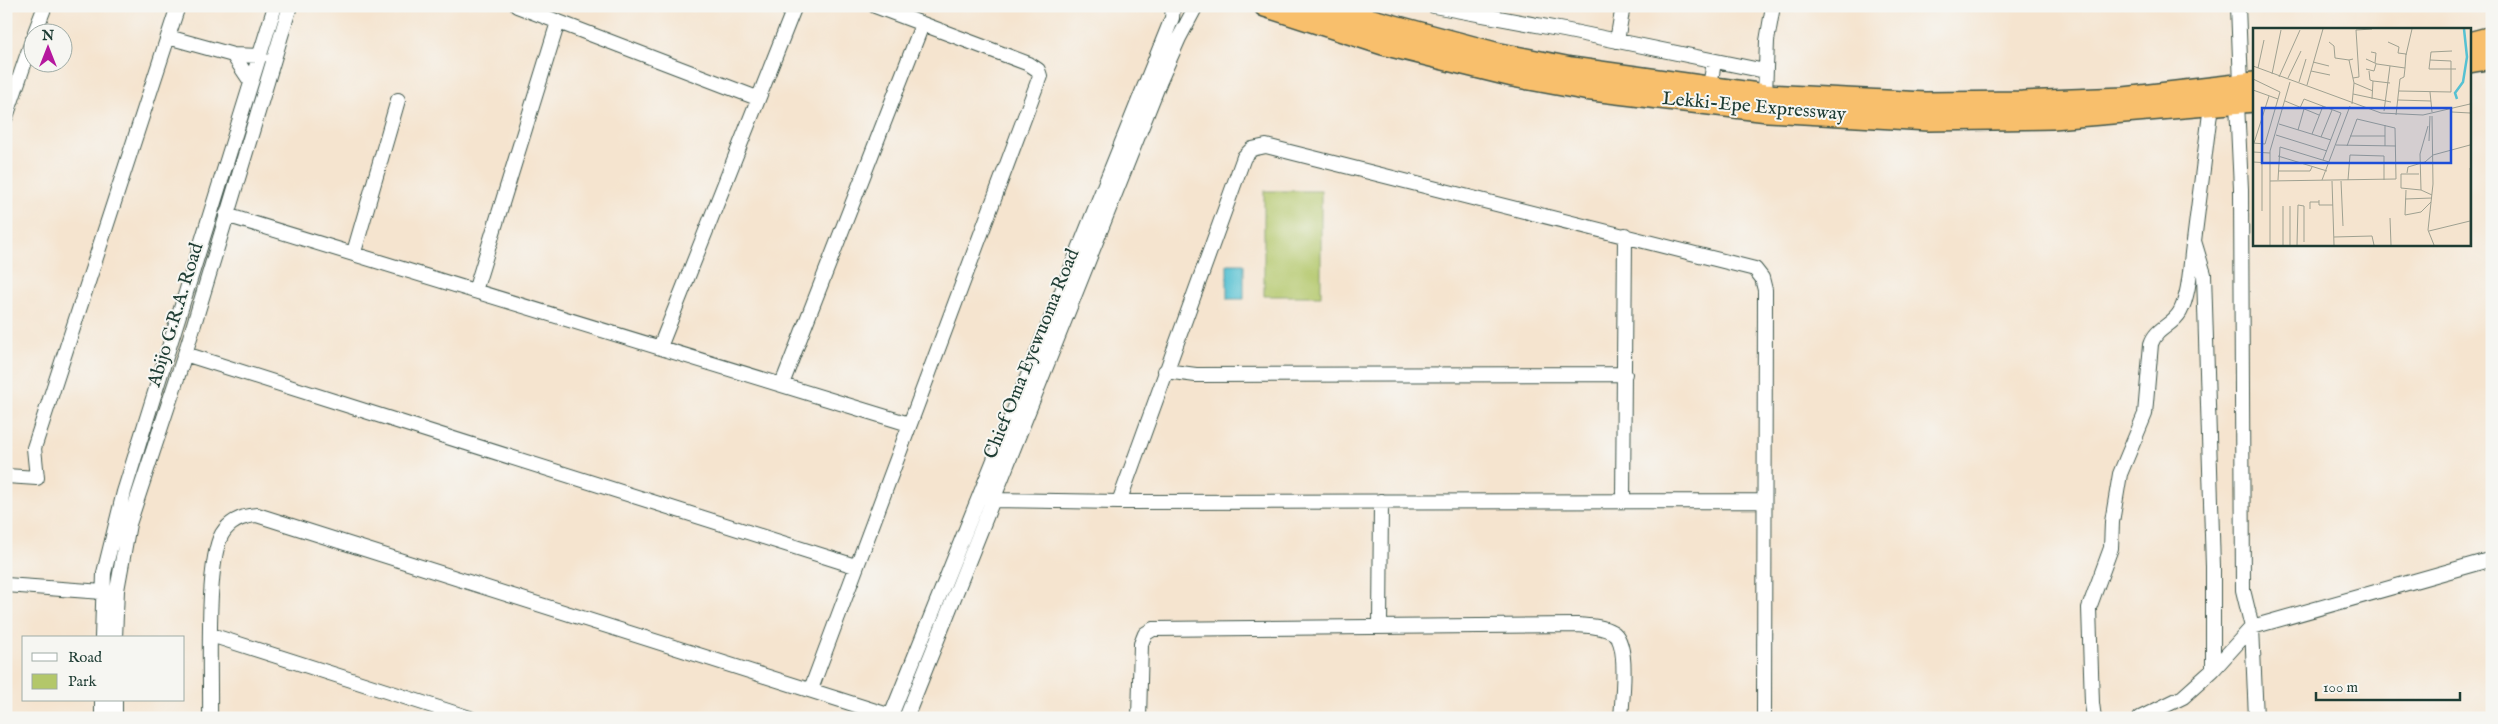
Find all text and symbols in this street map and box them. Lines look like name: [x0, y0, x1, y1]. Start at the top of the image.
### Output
north arrow: [22, 22, 72, 72]
text: N: [41, 27, 54, 45]
inset map: [2253, 28, 2470, 245]
street label: Lekki-Epe Expressway: [1661, 87, 1848, 127]
street label: Abijo G.R.A. Road: [142, 239, 210, 391]
street label: Chief Oma Eyewuoma Road: [979, 245, 1085, 463]
legend: [22, 636, 185, 702]
text: Road: [68, 648, 103, 667]
scale bar: [2316, 669, 2459, 701]
text: Park: [68, 672, 98, 691]
text: 100 m: [2323, 678, 2359, 697]

